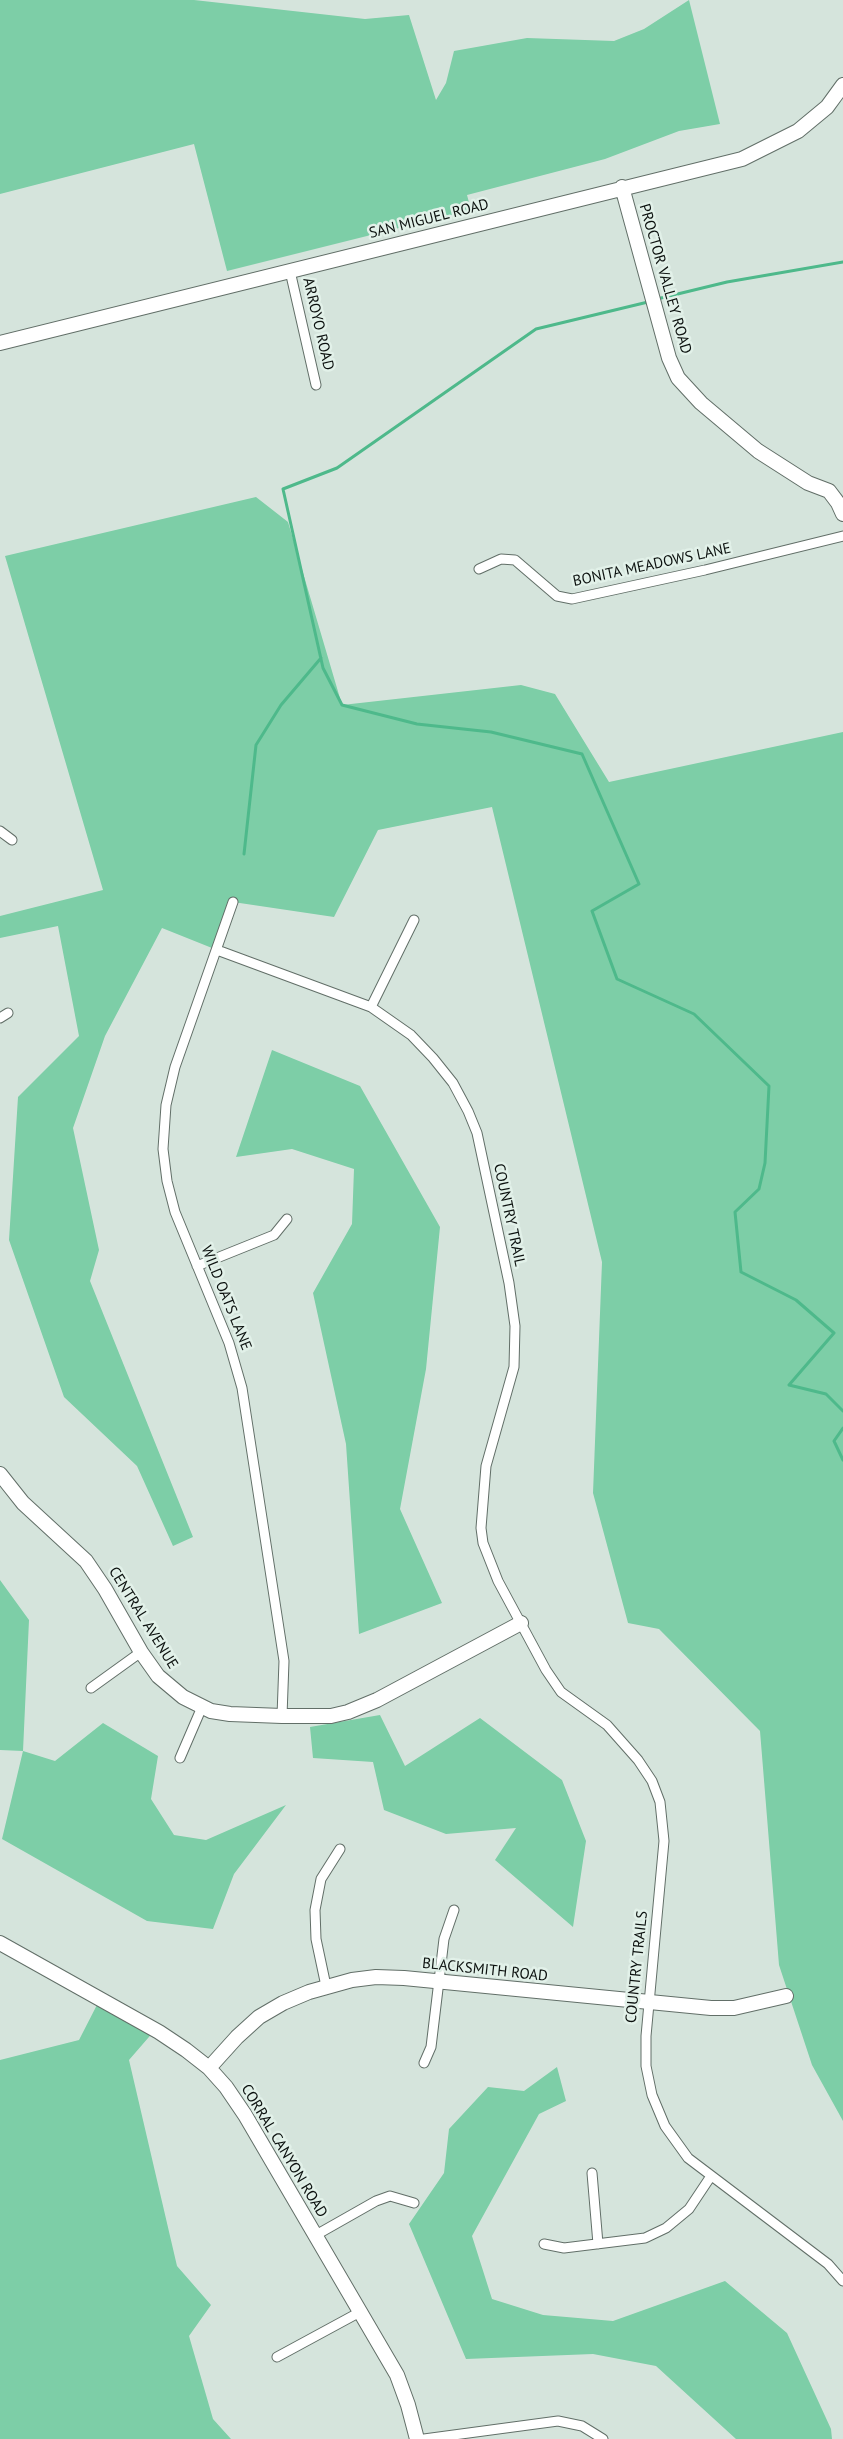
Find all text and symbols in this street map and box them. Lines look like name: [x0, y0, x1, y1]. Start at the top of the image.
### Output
street label: SAN MIGUEL ROAD: [367, 195, 491, 243]
street label: PROCTOR VALLEY ROAD: [635, 202, 695, 356]
street label: ARROYO ROAD: [299, 276, 337, 372]
street label: BONITA MEADOWS LANE: [571, 539, 733, 591]
street label: COUNTRY TRAIL: [489, 1162, 529, 1268]
street label: WILD OATS LANE: [197, 1243, 255, 1353]
street label: CENTRAL AVENUE: [104, 1564, 182, 1672]
street label: COUNTRY TRAILS: [622, 1910, 652, 2024]
street label: BLACKSMITH ROAD: [421, 1954, 549, 1986]
street label: CORRAL CANYON ROAD: [237, 2081, 331, 2221]

